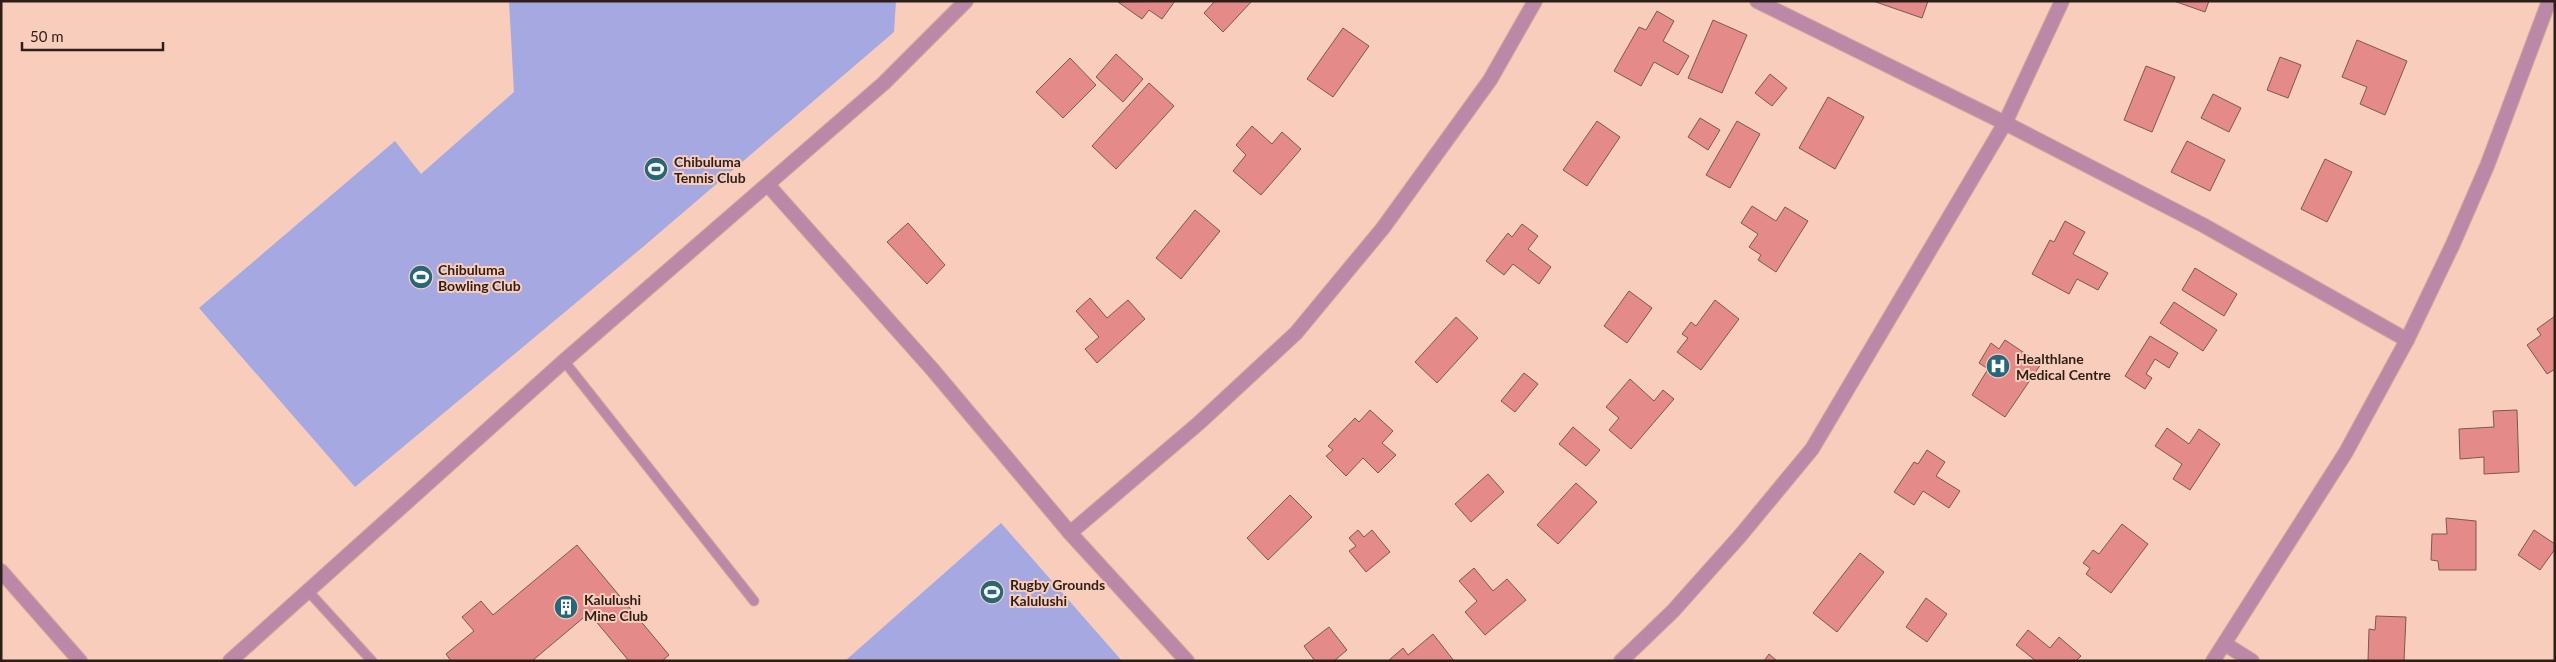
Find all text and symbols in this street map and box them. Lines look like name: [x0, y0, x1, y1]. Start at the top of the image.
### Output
scale bar: [22, 20, 164, 52]
text: 50 m: [30, 27, 64, 45]
place label: Chibuluma Tennis Club: [674, 153, 746, 186]
sports icon: Chibuluma Tennis Club: [643, 156, 669, 182]
place label: Chibuluma Bowling Club: [438, 261, 521, 294]
sports icon: Chibuluma Bowling Club: [408, 264, 434, 290]
place label: Healthlane Medical Centre: [2016, 350, 2111, 383]
hospital icon: Healthlane Medical Centre: [1985, 353, 2011, 379]
place label: Rugby Grounds Kalulushi: [1010, 576, 1105, 609]
sports icon: Rugby Grounds Kalulushi: [979, 579, 1005, 605]
place label: Kalulushi Mine Club: [584, 591, 648, 624]
building icon: Kalulushi Mine Club: [553, 594, 579, 620]

